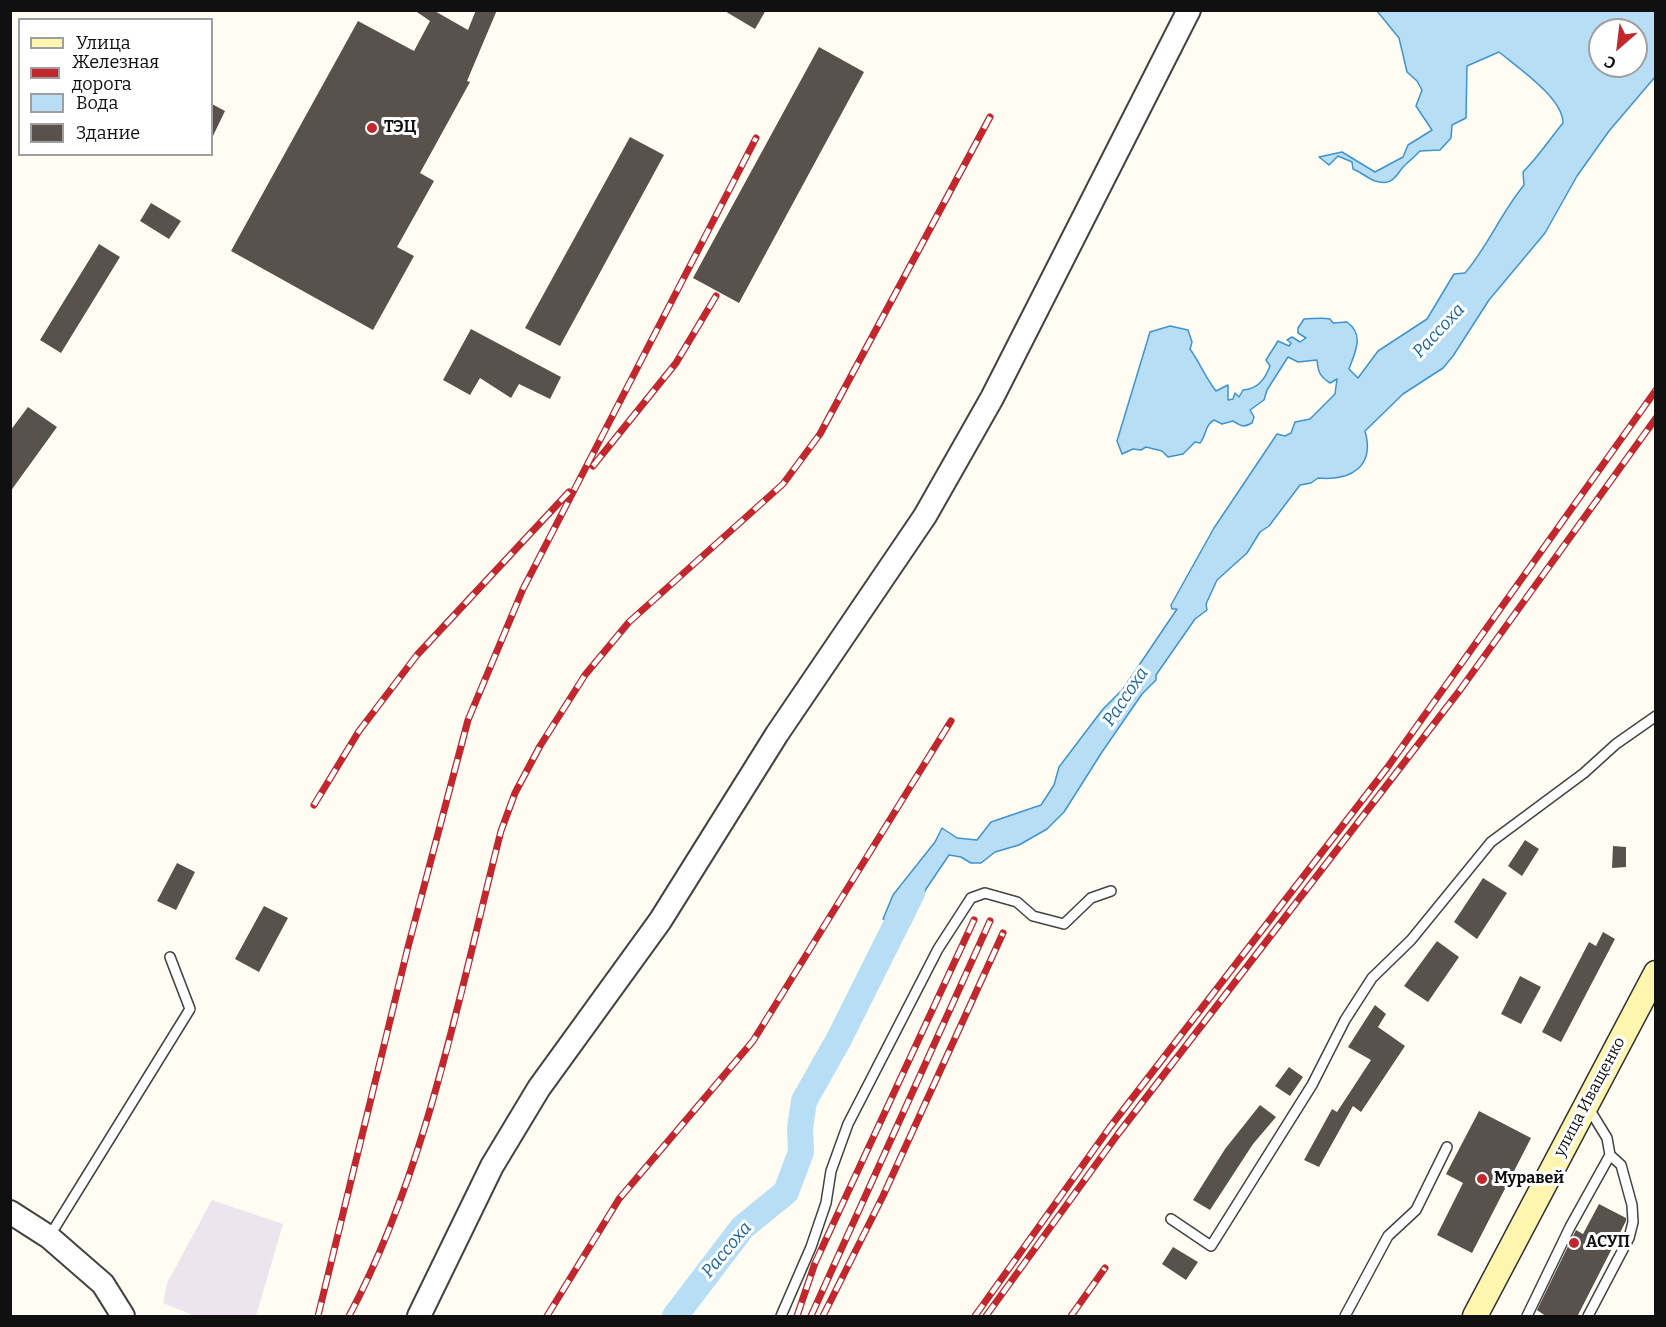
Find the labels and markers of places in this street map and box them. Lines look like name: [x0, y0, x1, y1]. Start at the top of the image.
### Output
place label: ТЭЦ: [384, 118, 416, 138]
marker: ТЭЦ: [365, 121, 379, 135]
place label: Муравей: [1494, 1169, 1564, 1189]
marker: Муравей: [1475, 1172, 1489, 1186]
place label: АСУП: [1586, 1233, 1630, 1253]
marker: АСУП: [1567, 1236, 1581, 1250]

